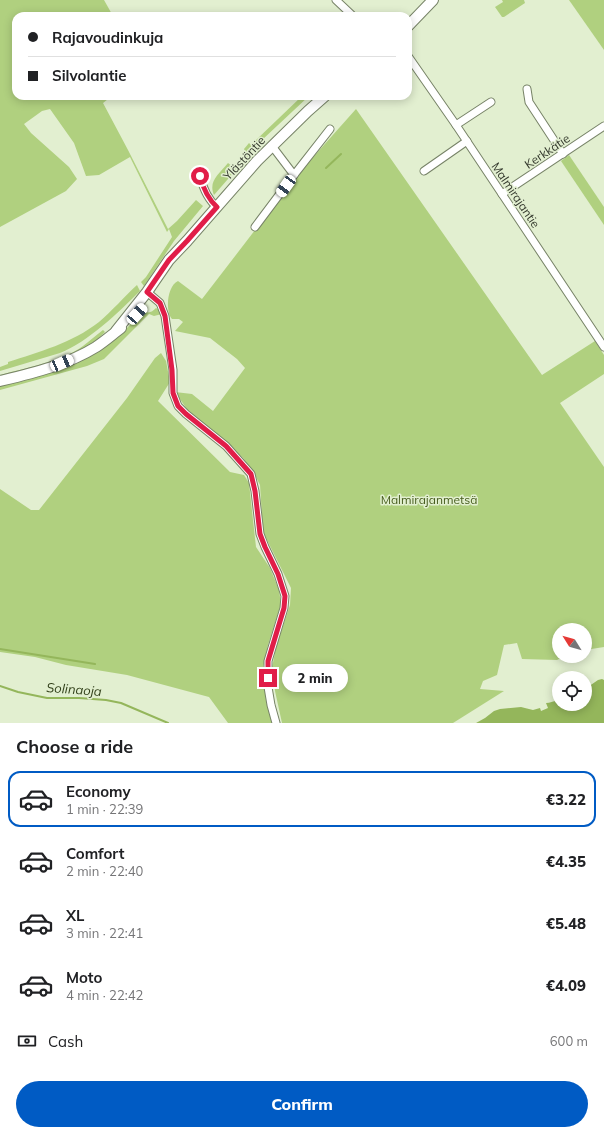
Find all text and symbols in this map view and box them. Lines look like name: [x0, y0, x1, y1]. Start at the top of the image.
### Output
text: Rajavoudinkuja: [52, 28, 163, 47]
text: Silvolantie: [52, 66, 126, 85]
street label: Kerkkätie: [521, 130, 573, 172]
street label: Ylästöntie: [219, 133, 268, 184]
street label: Malmirajantie: [489, 159, 543, 231]
route start: [191, 167, 209, 185]
car: [274, 173, 298, 199]
car: [125, 301, 149, 327]
car: [49, 353, 75, 373]
park label: Malmirajanmetsä: [381, 492, 477, 507]
north arrow: [552, 623, 592, 663]
map controls: [552, 623, 592, 711]
callout: 2 min: [282, 664, 348, 692]
route end: [259, 669, 277, 687]
text: 2 min: [298, 670, 332, 686]
button: locate: [552, 671, 592, 711]
water label: Solinaoja: [46, 679, 102, 699]
text: Choose a ride: [16, 735, 133, 758]
icon: car: [18, 781, 54, 817]
text: Economy: [66, 782, 131, 801]
text: €3.22: [546, 790, 586, 809]
text: 1 min · 22:39: [66, 801, 143, 817]
icon: car: [18, 843, 54, 879]
text: Comfort: [66, 844, 124, 863]
text: €4.35: [546, 852, 586, 871]
text: 2 min · 22:40: [66, 863, 143, 879]
icon: car: [18, 905, 54, 941]
text: XL: [66, 906, 84, 925]
text: €5.48: [546, 914, 586, 933]
text: 3 min · 22:41: [66, 925, 143, 941]
icon: car: [18, 967, 54, 1003]
text: Moto: [66, 968, 102, 987]
text: €4.09: [546, 976, 586, 995]
text: 4 min · 22:42: [66, 987, 143, 1003]
icon: cash: [16, 1030, 38, 1052]
text: Cash: [48, 1032, 83, 1051]
text: 600 m: [550, 1033, 588, 1049]
button: Confirm: [16, 1081, 588, 1127]

